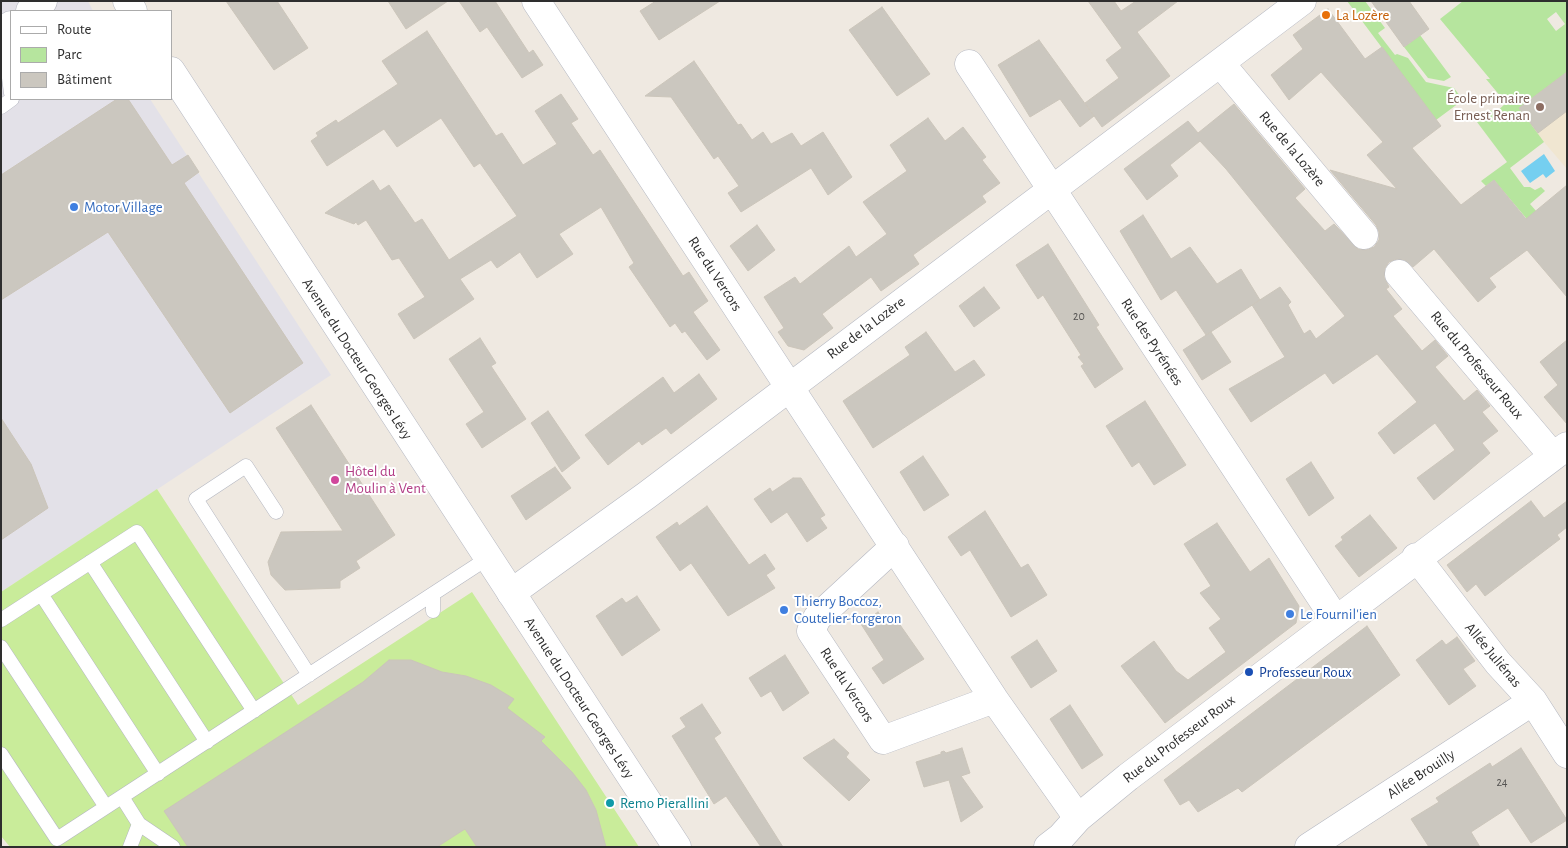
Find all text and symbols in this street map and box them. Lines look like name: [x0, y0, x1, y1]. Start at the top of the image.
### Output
place label: La Lozère: [1336, 6, 1389, 24]
marker: La Lozère: [1320, 9, 1332, 21]
legend: [10, 10, 172, 100]
text: Route: [57, 22, 91, 37]
text: Parc: [57, 47, 82, 62]
text: Bâtiment: [57, 72, 112, 87]
place label: École primaire Ernest Renan: [1447, 89, 1530, 124]
marker: École primaire Ernest Renan: [1534, 101, 1546, 113]
street label: Rue de la Lozère: [1255, 108, 1329, 190]
place label: Motor Village: [84, 198, 163, 216]
marker: Motor Village: [68, 201, 80, 213]
street label: Rue du Vercors: [684, 233, 746, 315]
street label: Avenue du Docteur Georges Lévy: [298, 275, 416, 443]
street label: Rue de la Lozère: [823, 293, 909, 363]
street label: Rue des Pyrénées: [1117, 295, 1187, 389]
street label: Rue du Professeur Roux: [1426, 307, 1528, 423]
house number: 20: [1073, 309, 1085, 323]
place label: Hôtel du Moulin à Vent: [345, 462, 426, 497]
marker: Hôtel du Moulin à Vent: [329, 474, 341, 486]
place label: Thierry Boccoz, Coutelier-forgeron: [794, 592, 902, 627]
marker: Thierry Boccoz, Coutelier-forgeron: [778, 604, 790, 616]
place label: Le Fournil'ien: [1300, 605, 1377, 623]
marker: Le Fournil'ien: [1284, 608, 1296, 620]
street label: Avenue du Docteur Georges Lévy: [520, 614, 638, 782]
street label: Allée Juliénas: [1461, 619, 1525, 691]
street label: Rue du Vercors: [816, 644, 878, 726]
place label: Professeur Roux: [1259, 663, 1352, 681]
marker: Professeur Roux: [1243, 666, 1255, 678]
street label: Rue du Professeur Roux: [1119, 691, 1239, 787]
street label: Allée Brouilly: [1384, 745, 1458, 803]
house number: 24: [1496, 775, 1508, 789]
place label: Remo Pierallini: [620, 794, 709, 812]
marker: Remo Pierallini: [604, 797, 616, 809]

